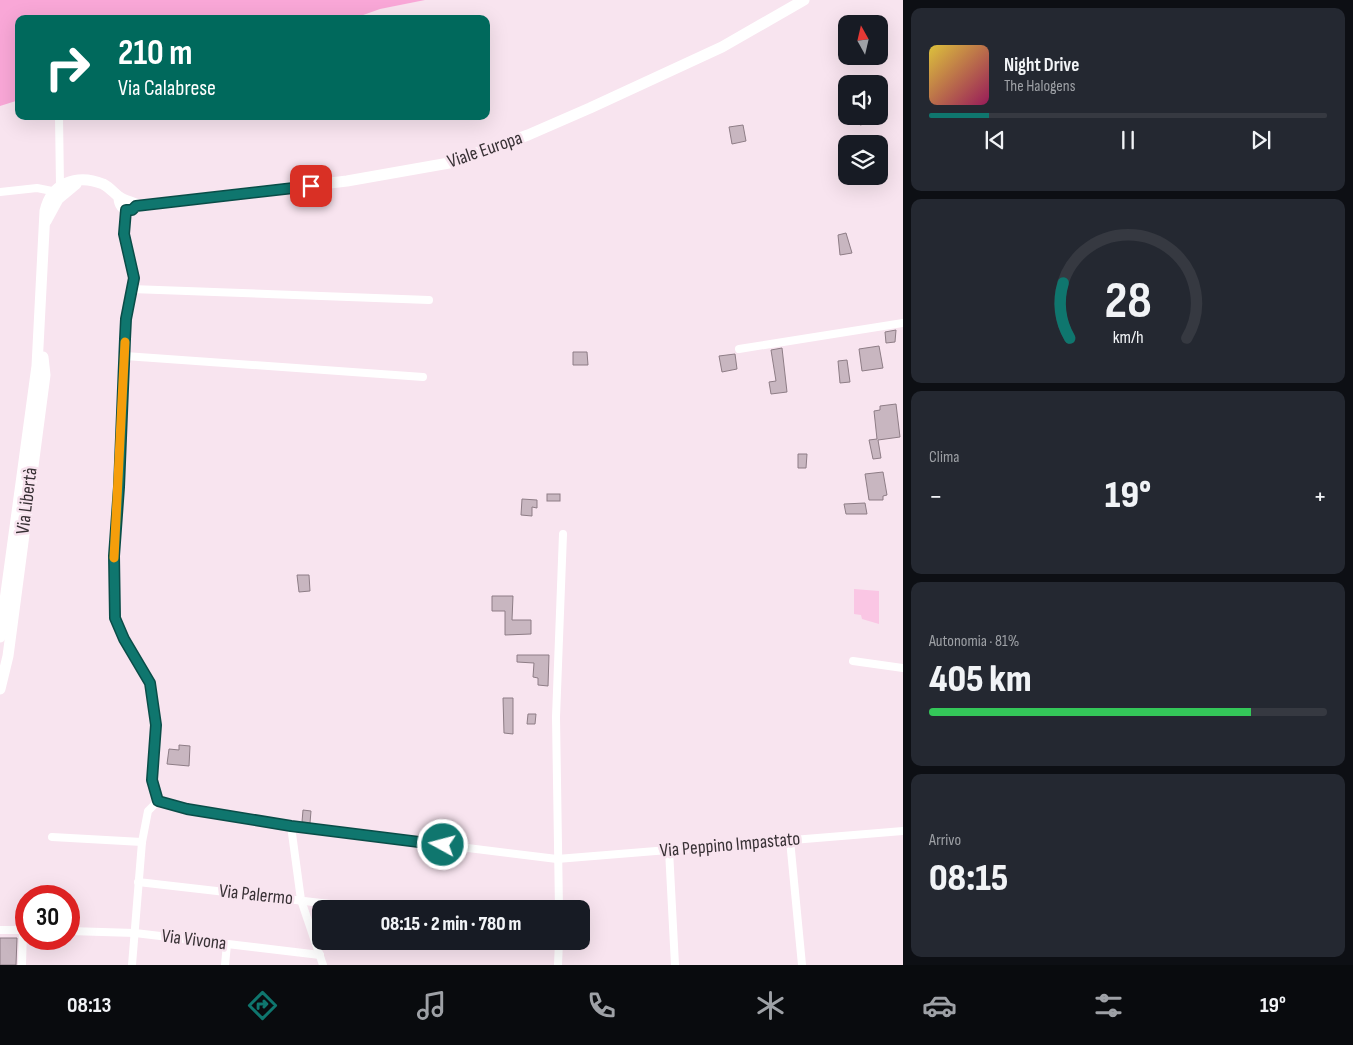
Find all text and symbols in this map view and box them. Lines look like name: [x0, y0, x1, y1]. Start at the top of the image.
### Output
north arrow: [838, 15, 888, 65]
map controls: [838, 15, 888, 185]
text: 210 m: [118, 32, 192, 75]
icon: right: [35, 35, 100, 100]
text: Night Drive: [1004, 54, 1079, 77]
text: Via Calabrese: [118, 75, 216, 102]
button: sound: [838, 75, 888, 125]
text: The Halogens: [1004, 77, 1075, 96]
icon: previous: [981, 126, 1009, 154]
icon: pause: [1114, 126, 1142, 154]
icon: next: [1247, 126, 1275, 154]
street label: Viale Europa: [445, 127, 525, 173]
button: layers: [838, 135, 888, 185]
pin: [290, 165, 332, 207]
icon: arrive: [297, 172, 325, 200]
text: 28: [1104, 270, 1152, 333]
text: km/h: [1113, 327, 1143, 348]
text: Clima: [929, 448, 959, 467]
street label: Via Libertà: [11, 466, 43, 536]
text: 19°: [1105, 473, 1151, 518]
text: −: [929, 480, 943, 513]
text: +: [1313, 480, 1327, 513]
text: Autonomia · 81%: [929, 632, 1019, 651]
text: 405 km: [929, 657, 1032, 702]
position arrow: [416, 818, 468, 870]
street label: Via Peppino Impastato: [659, 827, 801, 863]
text: Arrivo: [929, 831, 961, 850]
text: 08:15: [929, 856, 1008, 901]
street label: Via Palermo: [218, 880, 294, 910]
speed limit sign: 30: [15, 885, 80, 950]
text: 08:15 · 2 min · 780 m: [381, 913, 521, 936]
street label: Via Vivona: [160, 925, 228, 955]
icon: directions: [245, 988, 280, 1023]
icon: music: [414, 988, 449, 1023]
icon: phone: [584, 988, 619, 1023]
icon: climate: [753, 988, 788, 1023]
icon: car: [922, 988, 957, 1023]
icon: filters: [1091, 988, 1126, 1023]
text: 08:13: [67, 992, 111, 1019]
text: 19°: [1260, 992, 1286, 1019]

